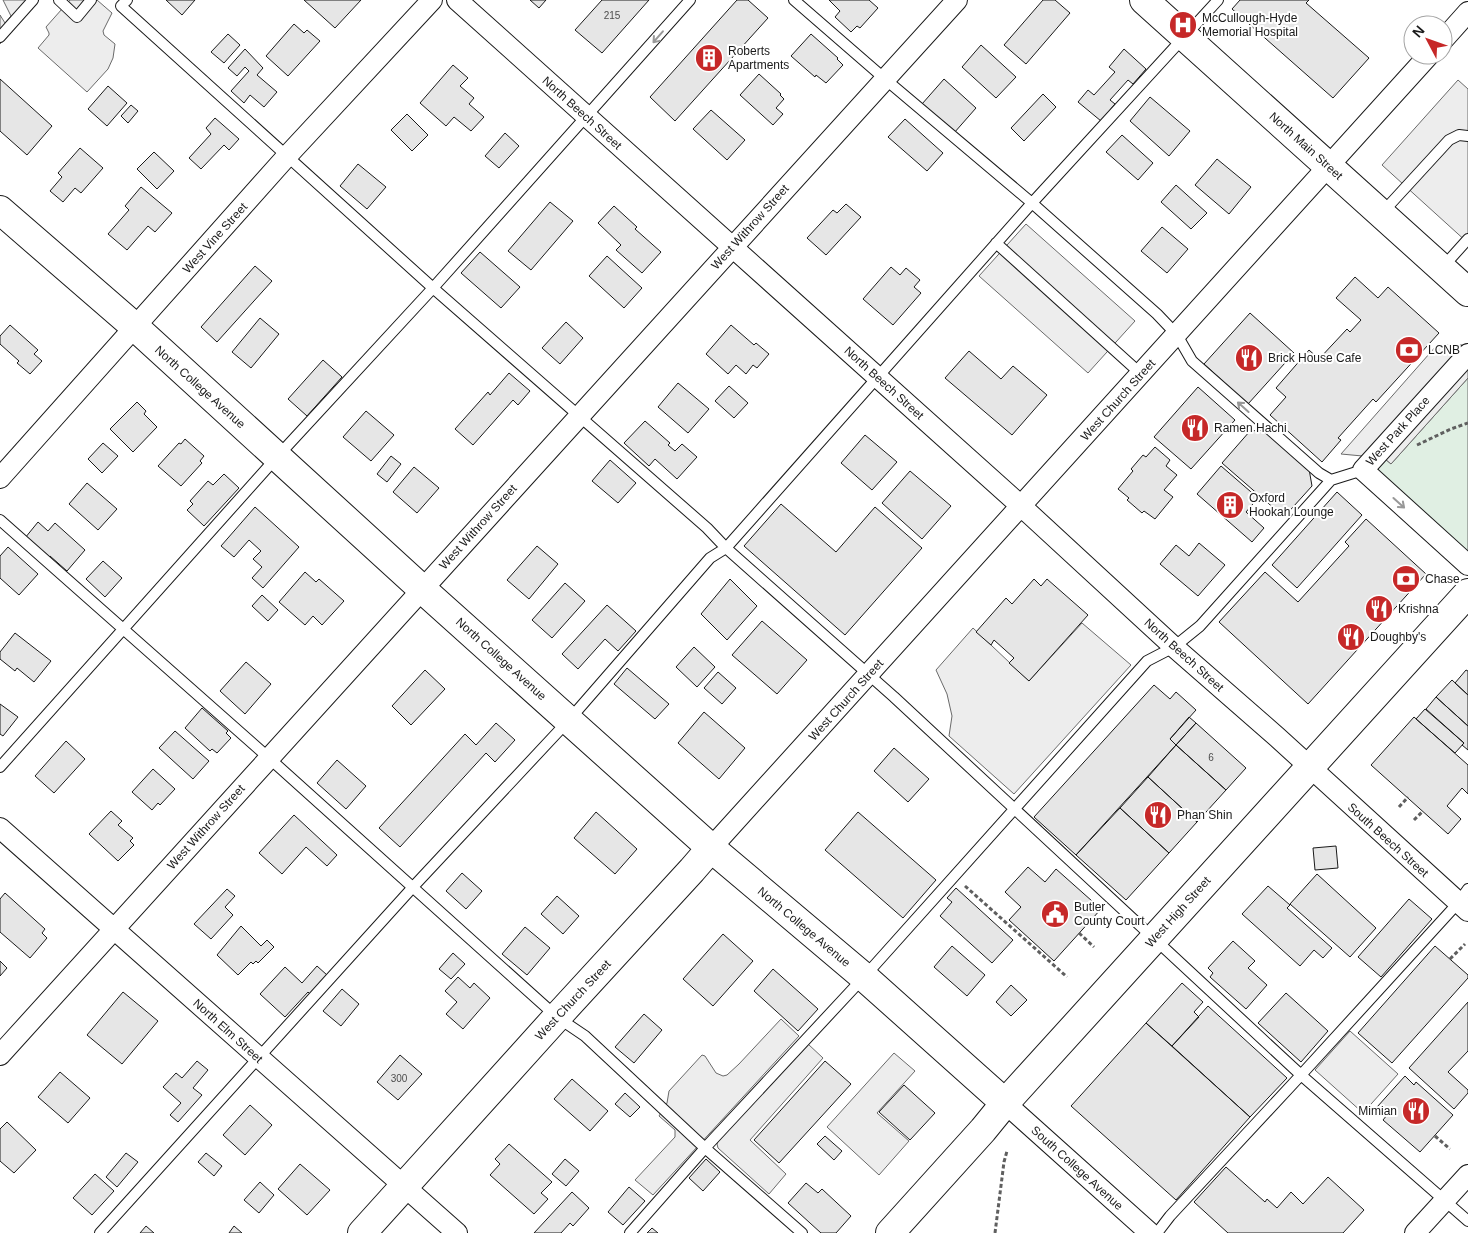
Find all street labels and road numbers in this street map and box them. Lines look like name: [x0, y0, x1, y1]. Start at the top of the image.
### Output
street label: North Beech Street: [539, 74, 625, 153]
street label: North Main Street: [1266, 109, 1346, 183]
street label: West Withrow Street: [708, 181, 792, 272]
street label: West Vine Street: [180, 200, 251, 276]
street label: North College Avenue: [152, 343, 248, 431]
street label: North Beech Street: [841, 344, 927, 423]
street label: West Church Street: [1078, 356, 1159, 444]
street label: West Park Place: [1363, 393, 1433, 469]
street label: West Withrow Street: [436, 481, 520, 572]
street label: North College Avenue: [453, 615, 549, 703]
street label: North Beech Street: [1141, 616, 1227, 695]
street label: West Church Street: [806, 656, 887, 744]
street label: West Withrow Street: [164, 781, 248, 872]
street label: South Beech Street: [1345, 800, 1432, 880]
street label: West High Street: [1143, 873, 1214, 950]
street label: North College Avenue: [755, 884, 853, 970]
street label: West Church Street: [532, 957, 614, 1043]
street label: North Elm Street: [190, 996, 266, 1066]
street label: South College Avenue: [1028, 1123, 1126, 1213]

